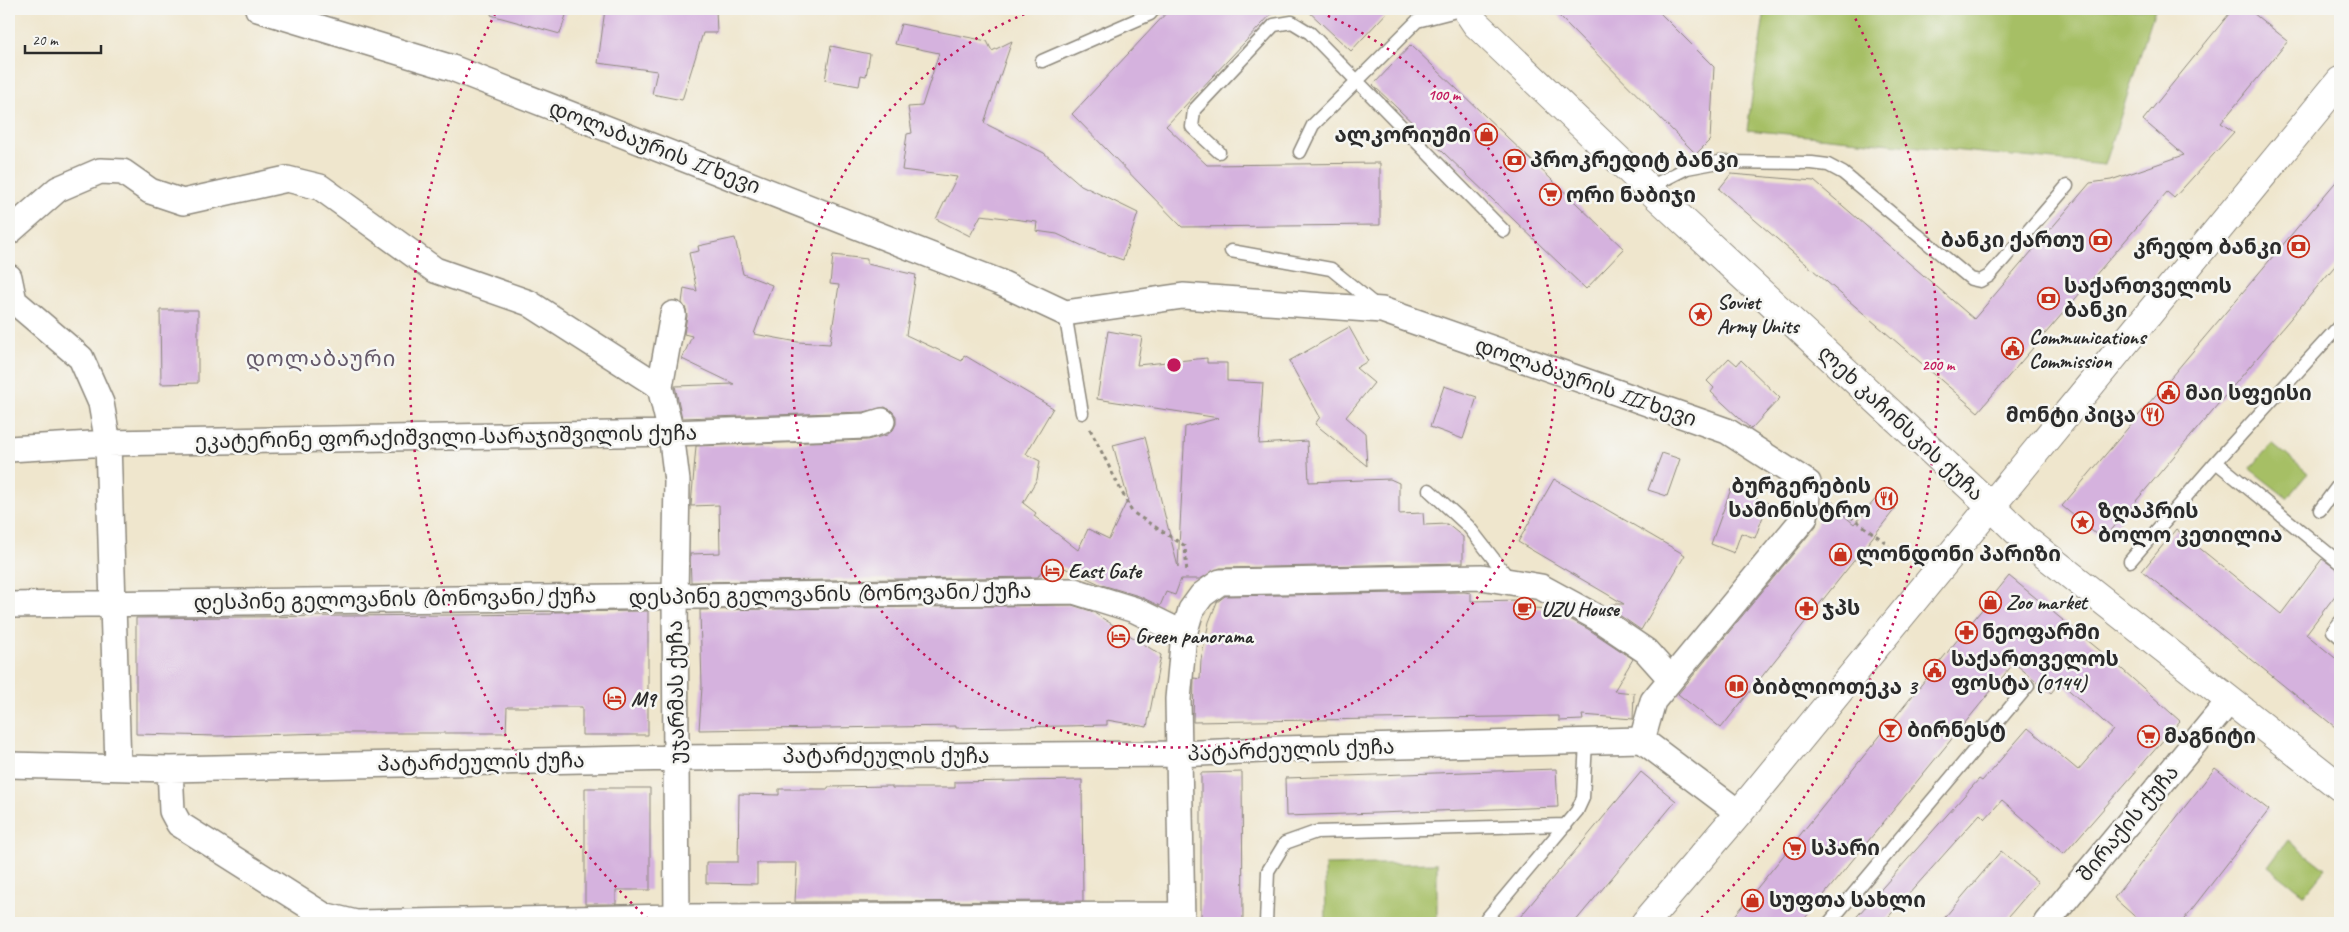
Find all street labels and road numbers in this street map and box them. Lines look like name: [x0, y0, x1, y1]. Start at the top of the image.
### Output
street label: დოლაბაურის II ხევი: [546, 95, 764, 199]
street label: დოლაბაურის III ხევი: [1472, 332, 1700, 432]
street label: ლეხ კაჩინსკის ქუჩა: [1813, 340, 1989, 506]
street label: ეკატერინე ფორაქიშვილი-სარაჯიშვილის ქუჩა: [195, 420, 697, 454]
street label: დესპინე გელოვანის (ბონოვანი) ქუჩა: [628, 577, 1032, 611]
street label: დესპინე გელოვანის (ბონოვანი) ქუჩა: [193, 582, 597, 616]
street label: უჯარმას ქუჩა: [662, 620, 690, 764]
street label: პატარძეულის ქუჩა: [1187, 733, 1395, 767]
street label: პატარძეულის ქუჩა: [782, 743, 990, 769]
street label: პატარძეულის ქუჩა: [377, 747, 585, 777]
street label: შირაქის ქუჩა: [2072, 760, 2184, 886]

